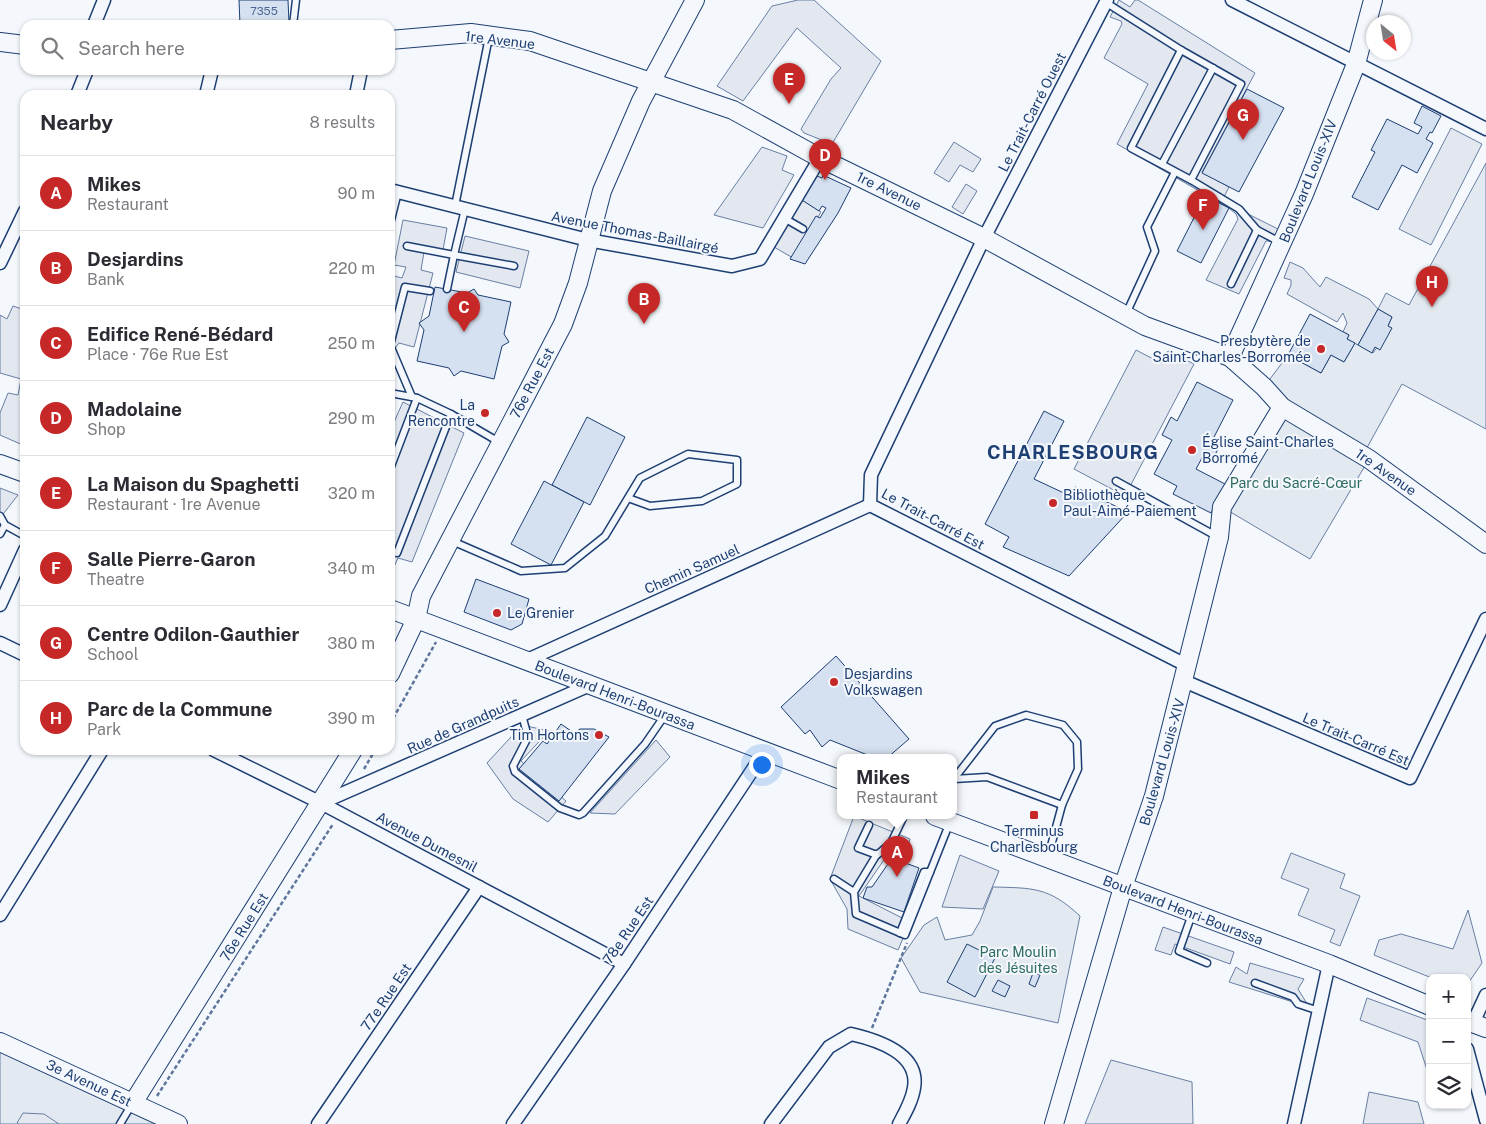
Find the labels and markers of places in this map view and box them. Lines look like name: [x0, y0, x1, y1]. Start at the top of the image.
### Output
pin: E: [773, 63, 805, 104]
pin: G: [1227, 99, 1259, 140]
pin: D: [809, 139, 841, 180]
pin: F: [1187, 189, 1219, 230]
pin: H: [1416, 266, 1448, 307]
pin: B: [628, 283, 660, 324]
pin: C: [448, 291, 480, 332]
place label: Presbytère de Saint-Charles-Borromée: [1153, 333, 1311, 365]
marker: Presbytère de Saint-Charles-Borromée: [1315, 343, 1327, 355]
place label: La Rencontre: [408, 397, 475, 429]
marker: La Rencontre: [479, 407, 491, 419]
place label: Église Saint-Charles Borromé: [1202, 433, 1334, 466]
marker: Église Saint-Charles Borromé: [1186, 444, 1198, 456]
place label: Bibliothèque Paul-Aimé-Paiement: [1063, 487, 1197, 519]
marker: Bibliothèque Paul-Aimé-Paiement: [1047, 497, 1059, 509]
place label: Le Grenier: [507, 605, 575, 621]
marker: Le Grenier: [491, 607, 503, 619]
place label: Desjardins Volkswagen: [844, 666, 923, 698]
marker: Desjardins Volkswagen: [828, 676, 840, 688]
place label: Tim Hortons: [510, 727, 589, 743]
marker: Tim Hortons: [593, 729, 605, 741]
marker: Terminus Charlesbourg: [1028, 809, 1040, 821]
place label: Terminus Charlesbourg: [990, 823, 1078, 855]
pin: A: [881, 836, 913, 877]

